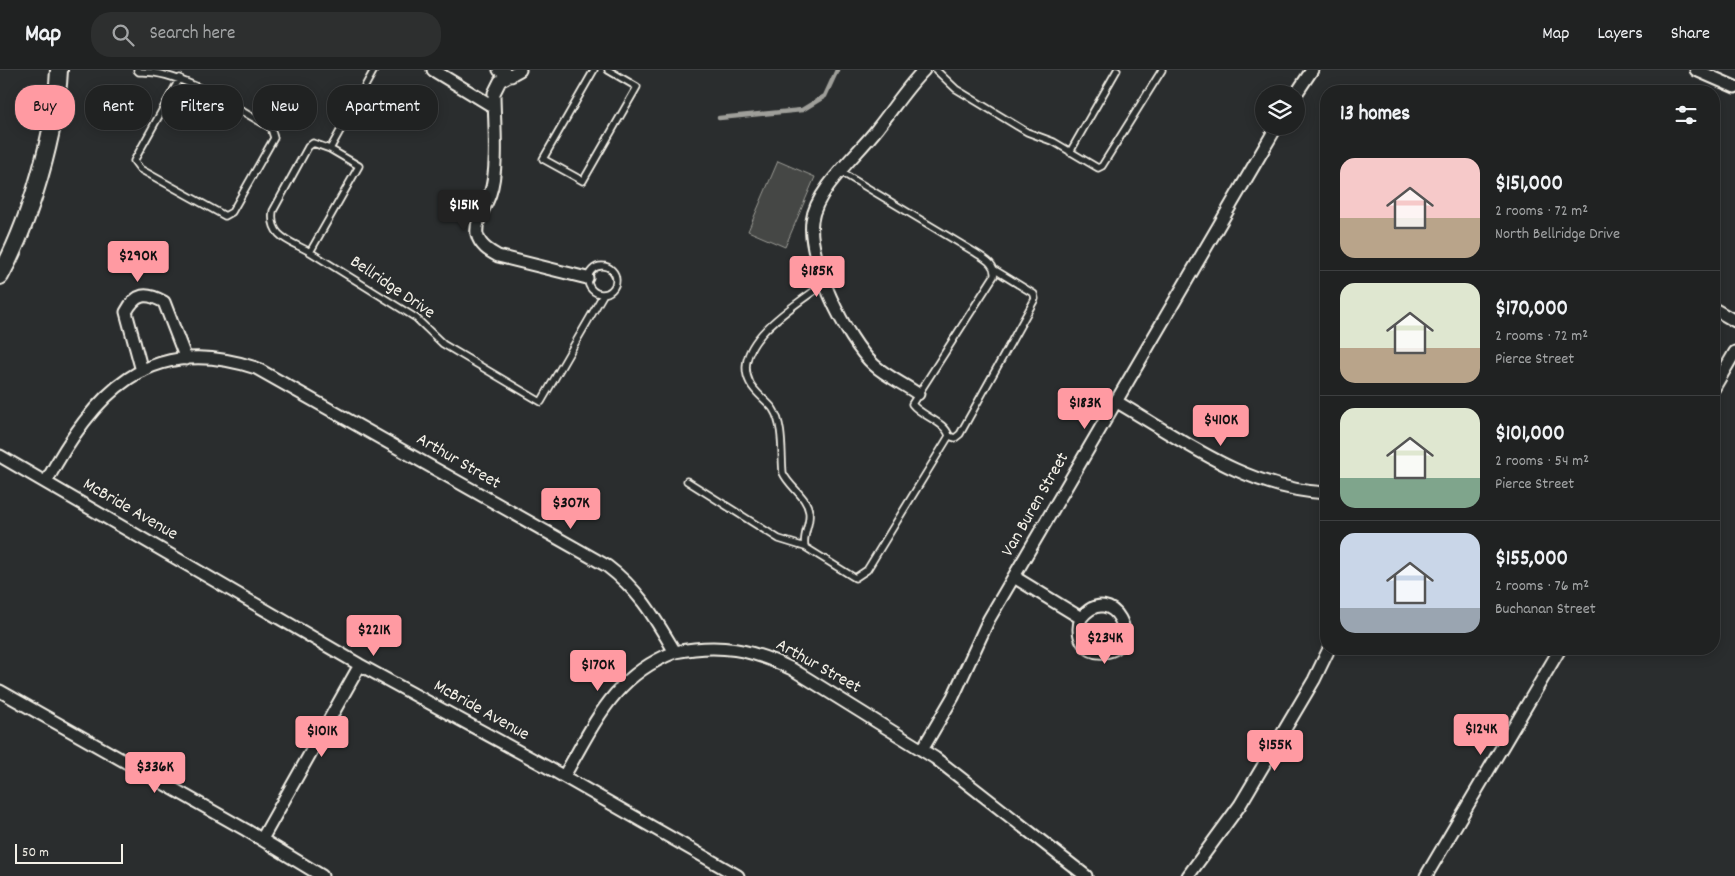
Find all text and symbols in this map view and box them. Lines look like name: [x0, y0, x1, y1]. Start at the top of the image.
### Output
search box: [91, 12, 441, 57]
text: Map: [25, 18, 61, 52]
icon: search: [109, 21, 137, 49]
text: Search here: [149, 21, 235, 48]
text: Map: [1542, 22, 1569, 47]
text: Layers: [1597, 22, 1643, 47]
text: Share: [1671, 22, 1710, 47]
chip: Buy: [15, 85, 75, 130]
chip: Rent: [85, 85, 152, 130]
chip: Filters: [162, 85, 243, 130]
chip: New: [253, 85, 317, 130]
chip: Apartment: [327, 85, 438, 130]
map controls: [1255, 85, 1305, 135]
button: layers: [1255, 85, 1305, 135]
text: 13 homes: [1340, 100, 1410, 130]
icon: filters: [1672, 101, 1700, 129]
text: $151,000: [1495, 170, 1563, 200]
icon: home: [1380, 178, 1440, 238]
pin: $151K: [429, 190, 499, 232]
text: $151K: [449, 194, 479, 217]
text: 2 rooms · 72 m²: [1495, 200, 1588, 223]
text: North Bellridge Drive: [1495, 223, 1620, 246]
pin: $290K: [103, 240, 173, 283]
text: $290K: [119, 245, 157, 268]
street label: Bellridge Drive: [344, 250, 440, 326]
pin: $185K: [782, 256, 852, 298]
text: $185K: [801, 260, 833, 283]
text: $170,000: [1495, 295, 1568, 325]
icon: home: [1380, 303, 1440, 363]
text: 2 rooms · 72 m²: [1495, 325, 1588, 348]
text: Pierce Street: [1495, 348, 1574, 371]
pin: $183K: [1050, 388, 1120, 430]
text: $183K: [1069, 392, 1101, 415]
pin: $410K: [1186, 404, 1256, 447]
text: $410K: [1204, 409, 1238, 432]
text: $101,000: [1495, 420, 1565, 450]
street label: Arthur Street: [411, 428, 505, 496]
icon: home: [1380, 428, 1440, 488]
street label: Van Buren Street: [996, 448, 1076, 562]
text: 2 rooms · 54 m²: [1495, 450, 1589, 473]
street label: McBride Avenue: [78, 473, 182, 547]
text: Pierce Street: [1495, 473, 1574, 496]
pin: $307K: [536, 488, 606, 530]
text: $307K: [552, 492, 590, 515]
text: $155,000: [1495, 545, 1568, 575]
icon: home: [1380, 553, 1440, 613]
text: 2 rooms · 76 m²: [1495, 575, 1589, 598]
text: Buchanan Street: [1495, 598, 1596, 621]
pin: $221K: [339, 614, 409, 657]
text: $221K: [358, 619, 391, 642]
pin: $234K: [1070, 622, 1140, 665]
text: $234K: [1087, 627, 1123, 650]
street label: Arthur Street: [771, 633, 865, 701]
pin: $170K: [563, 650, 633, 692]
text: $170K: [581, 654, 615, 677]
street label: McBride Avenue: [429, 674, 533, 748]
pin: $124K: [1446, 714, 1516, 756]
pin: $101K: [287, 716, 357, 758]
text: $124K: [1465, 718, 1497, 741]
text: $101K: [306, 720, 338, 743]
pin: $155K: [1240, 730, 1310, 772]
text: $155K: [1258, 734, 1292, 757]
pin: $336K: [120, 752, 190, 794]
text: $336K: [136, 756, 174, 779]
scale bar: [15, 841, 122, 864]
text: 50 m: [22, 843, 49, 863]

